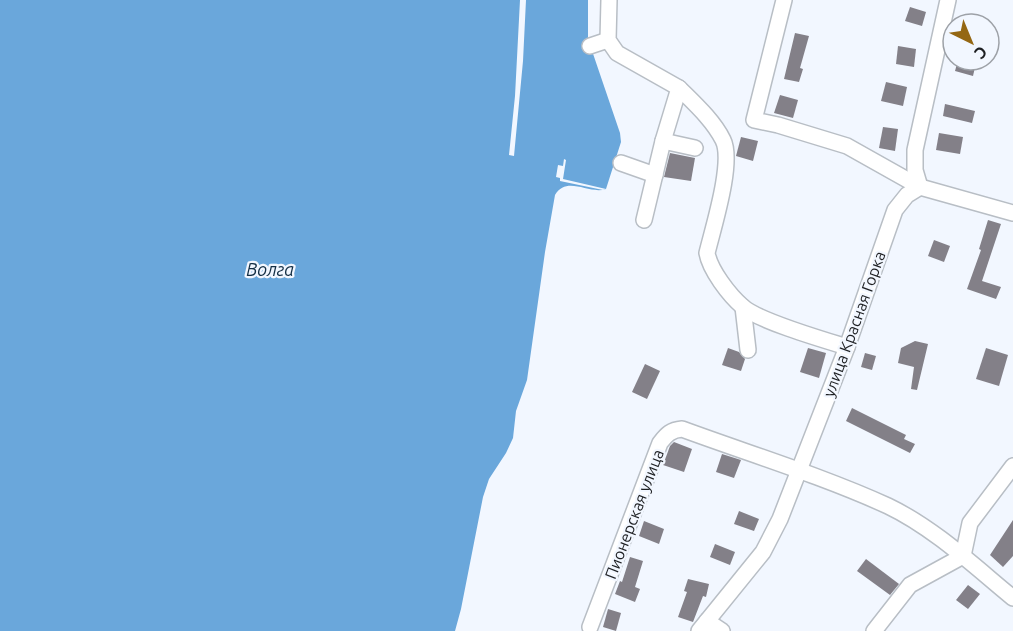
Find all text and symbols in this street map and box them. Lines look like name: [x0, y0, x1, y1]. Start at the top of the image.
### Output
north arrow: [941, 12, 1001, 72]
text: С: [971, 43, 991, 63]
street label: улица Красная Горка: [819, 249, 889, 399]
water label: Волга: [246, 259, 294, 279]
street label: Пионерская улица: [601, 447, 667, 581]

